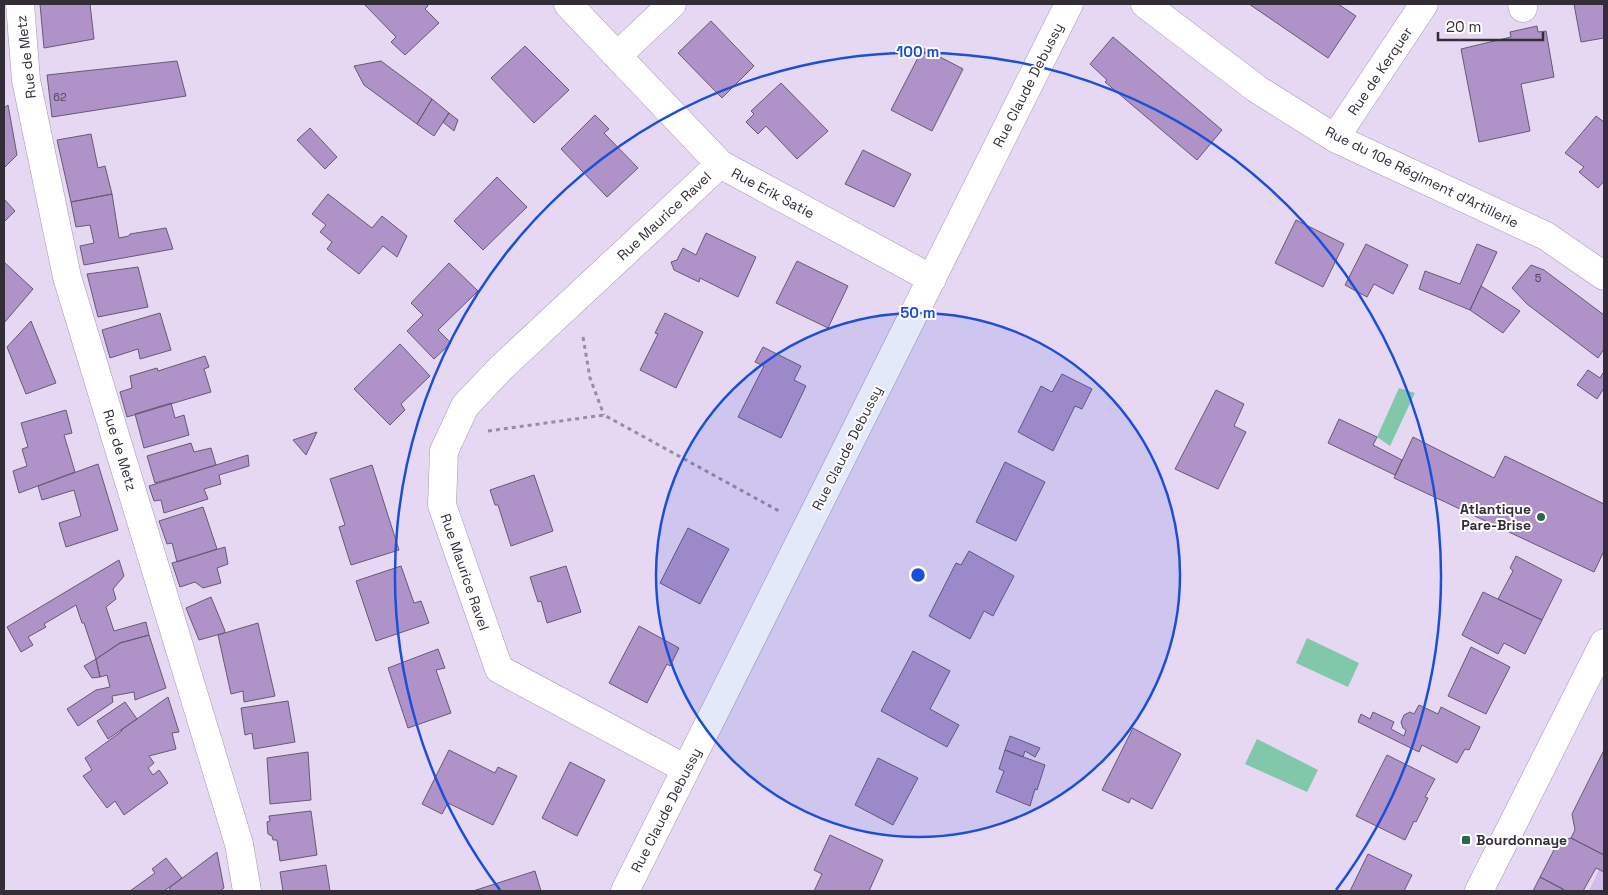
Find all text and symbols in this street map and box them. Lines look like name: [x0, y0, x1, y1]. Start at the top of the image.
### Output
scale bar: [1438, 10, 1543, 42]
street label: Rue de Metz: [12, 14, 40, 100]
text: 20 m: [1446, 17, 1481, 36]
street label: Rue Claude Debussy: [989, 20, 1067, 150]
street label: Rue de Kerquer: [1344, 23, 1416, 119]
text: 100 m: [897, 42, 939, 61]
house number: 62: [53, 90, 67, 104]
street label: Rue du 10e Régiment d'Artillerie: [1322, 122, 1522, 232]
street label: Rue Erik Satie: [728, 164, 818, 222]
street label: Rue Maurice Ravel: [613, 168, 715, 264]
house number: 5: [1535, 271, 1542, 285]
text: 50 m: [900, 303, 936, 322]
street label: Rue Claude Debussy: [808, 383, 886, 513]
street label: Rue de Metz: [99, 407, 141, 493]
place label: Atlantique Pare-Brise: [1460, 500, 1531, 534]
street label: Rue Maurice Ravel: [437, 511, 493, 633]
marker: Atlantique Pare-Brise: [1535, 511, 1547, 523]
centre of rings: [909, 566, 927, 584]
street label: Rue Claude Debussy: [627, 745, 705, 875]
place label: Bourdonnaye: [1476, 831, 1567, 849]
marker: Bourdonnaye: [1460, 834, 1472, 846]

